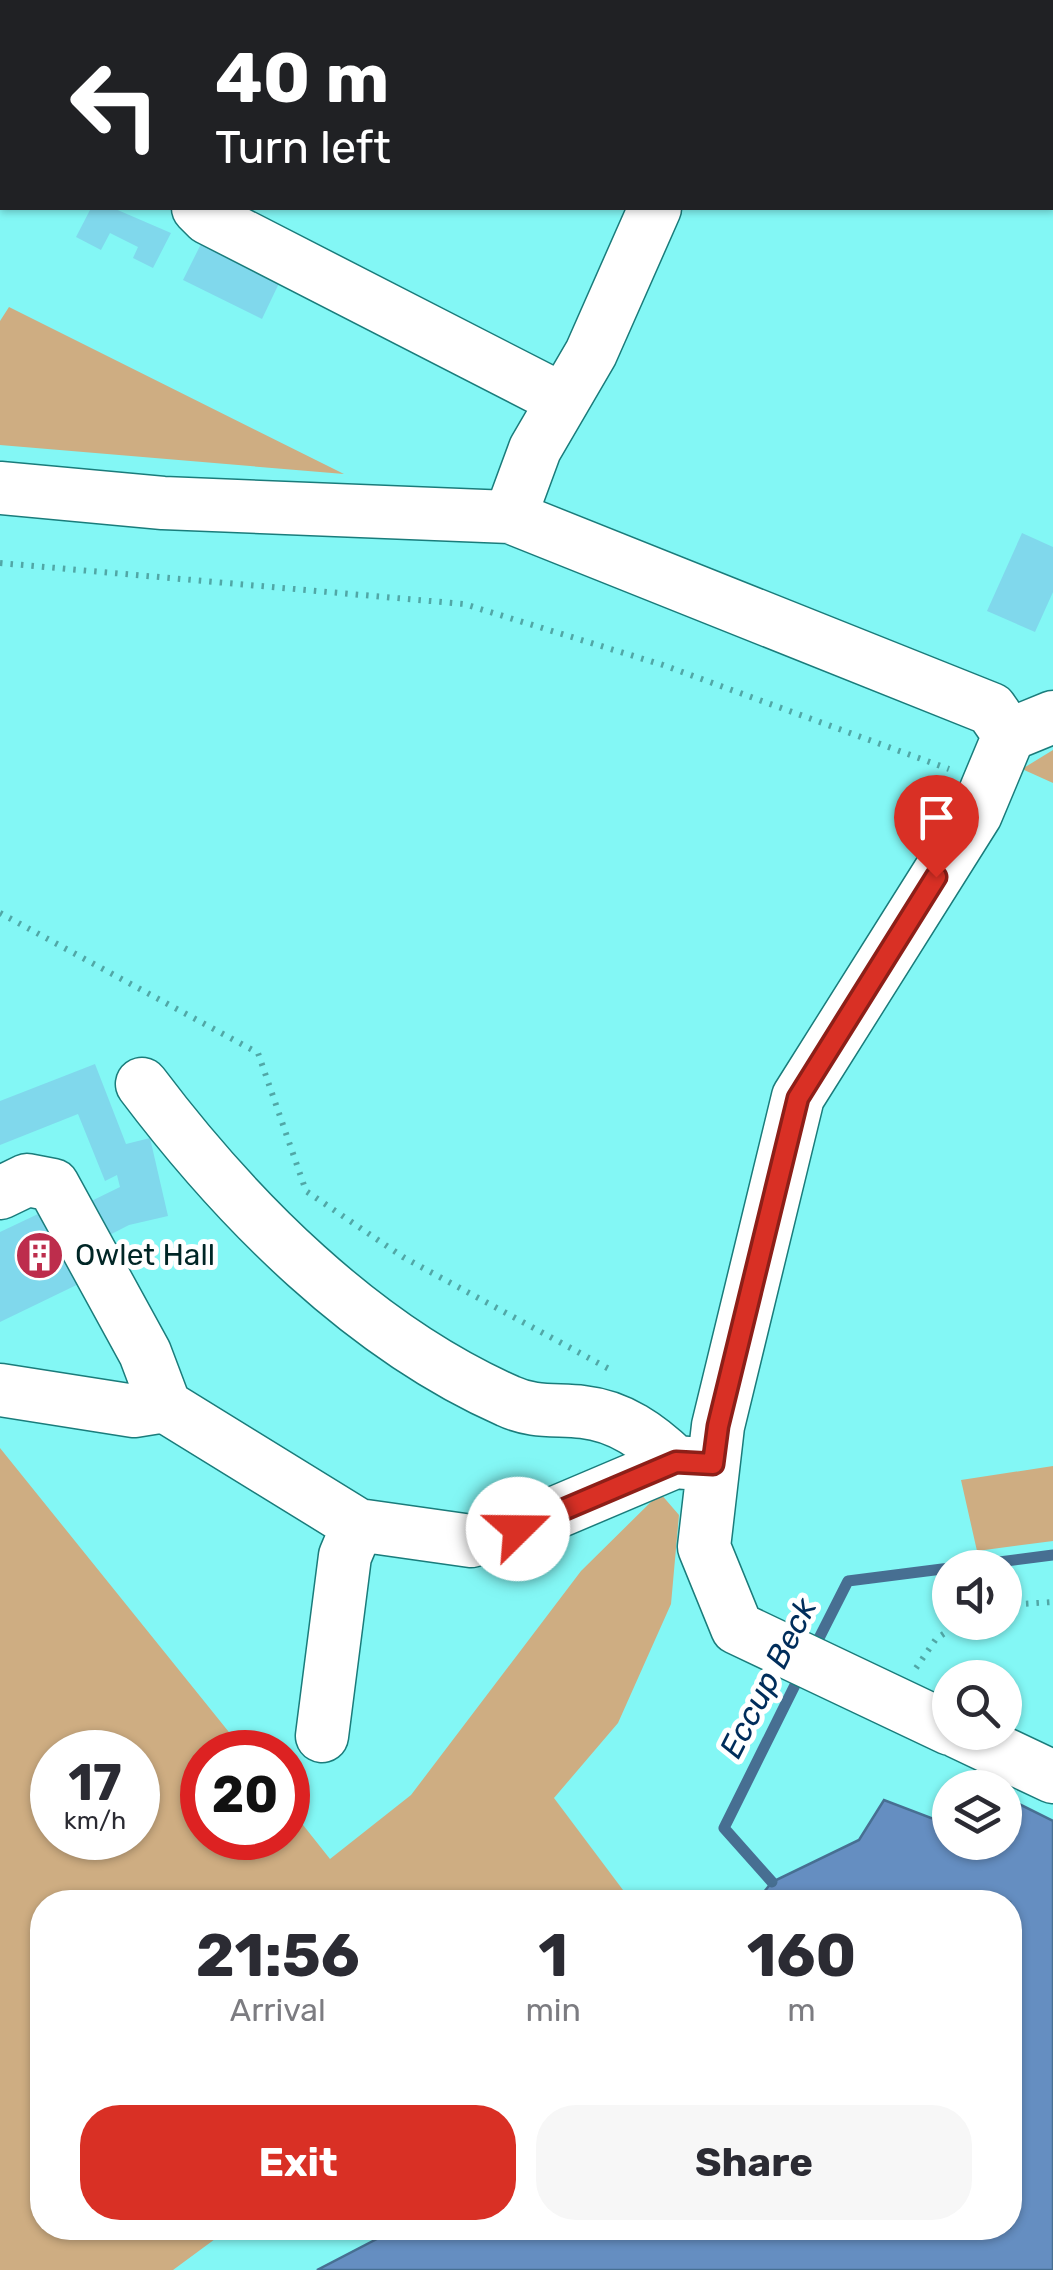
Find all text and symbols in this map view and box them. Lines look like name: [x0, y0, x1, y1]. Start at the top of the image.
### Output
text: 40 m: [215, 37, 389, 120]
icon: left: [50, 40, 180, 170]
text: Turn left: [215, 121, 391, 174]
pin: [894, 775, 979, 878]
icon: arrive: [909, 790, 964, 845]
building icon: Owlet Hall: [14, 1229, 66, 1281]
place label: Owlet Hall: [75, 1237, 215, 1273]
position arrow: [466, 1477, 570, 1581]
map controls: [932, 1550, 1022, 1860]
button: sound: [932, 1550, 1022, 1640]
water label: Eccup Beck: [712, 1591, 825, 1764]
button: search: [932, 1660, 1022, 1750]
speed limit sign: 20: [180, 1730, 310, 1860]
text: 17: [68, 1753, 122, 1813]
button: layers: [932, 1770, 1022, 1860]
text: km/h: [64, 1806, 126, 1835]
text: 21:56: [196, 1920, 360, 1991]
text: 1: [538, 1920, 568, 1991]
text: 160: [747, 1920, 856, 1991]
text: Arrival: [230, 1991, 326, 2029]
text: min: [525, 1991, 581, 2029]
text: m: [787, 1991, 816, 2029]
button: Exit: [80, 2105, 516, 2220]
button: Share: [536, 2105, 972, 2220]

